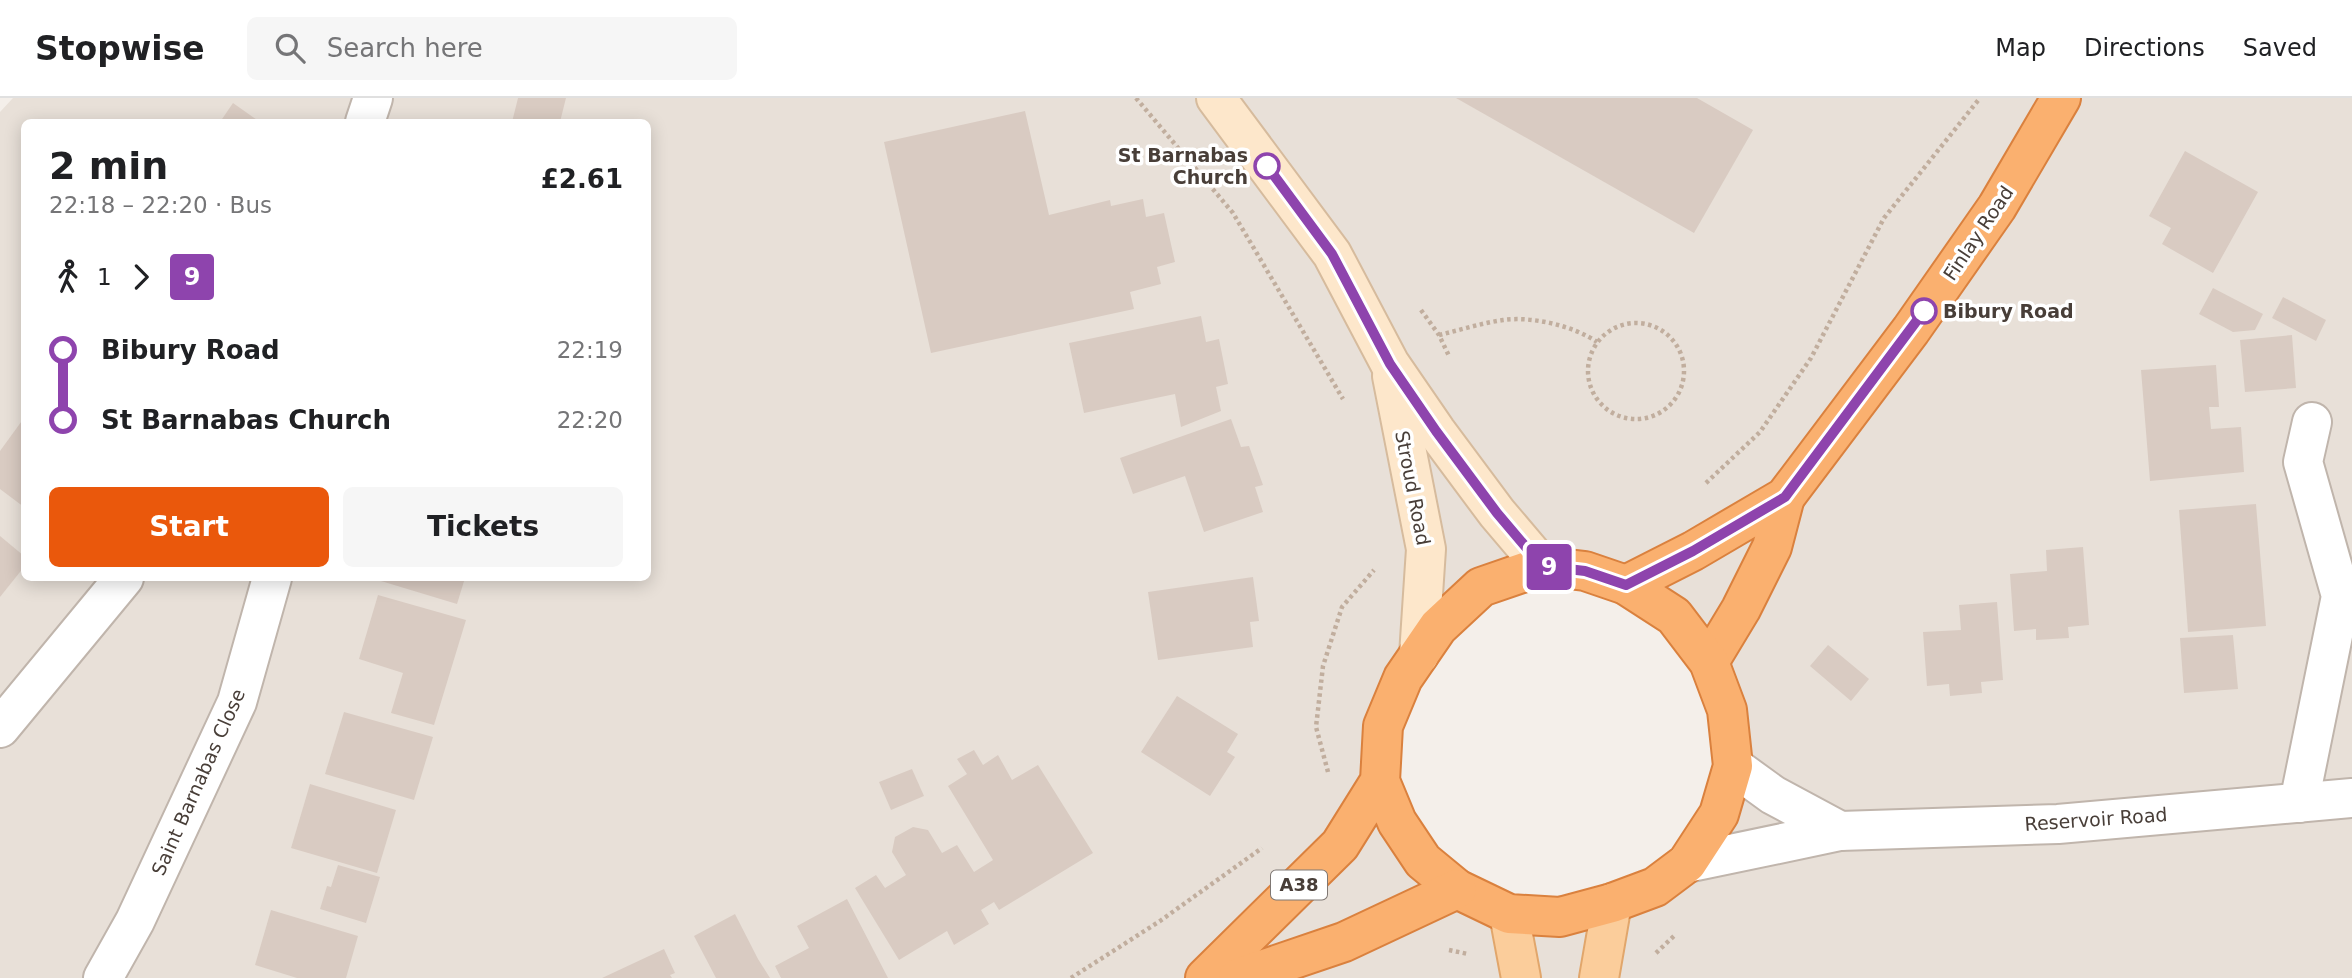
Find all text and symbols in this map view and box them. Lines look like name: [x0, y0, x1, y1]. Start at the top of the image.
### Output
search box: [247, 17, 737, 80]
text: Stopwise: [35, 29, 205, 68]
icon: search: [271, 29, 309, 67]
text: Search here: [327, 33, 483, 63]
text: Map: [1995, 34, 2046, 62]
text: Directions: [2084, 34, 2205, 62]
text: Saved: [2243, 34, 2317, 62]
text: 2 min: [49, 144, 168, 188]
place label: St Barnabas Church: [1118, 144, 1248, 188]
marker: St Barnabas Church: [1254, 153, 1280, 179]
text: £2.61: [541, 164, 623, 194]
street label: Finlay Road: [1938, 182, 2018, 284]
text: 22:18 – 22:20 · Bus: [49, 192, 272, 218]
icon: walk: [49, 258, 87, 296]
icon: forward: [122, 258, 160, 296]
text: 9: [184, 263, 200, 291]
text: 1: [97, 264, 112, 290]
marker: Bibury Road: [1911, 298, 1937, 324]
place label: Bibury Road: [1943, 300, 2074, 322]
text: Bibury Road: [101, 335, 280, 365]
text: 22:19: [557, 337, 623, 363]
text: St Barnabas Church: [101, 405, 391, 435]
text: 22:20: [557, 407, 623, 433]
street label: Stroud Road: [1391, 429, 1435, 547]
button: Start: [49, 487, 329, 567]
button: Tickets: [343, 487, 623, 567]
line badge: 9: [1526, 544, 1572, 590]
text: 9: [1541, 553, 1557, 581]
street label: Saint Barnabas Close: [147, 685, 249, 879]
street label: Reservoir Road: [2024, 803, 2168, 835]
road number: A38: [1271, 870, 1327, 900]

